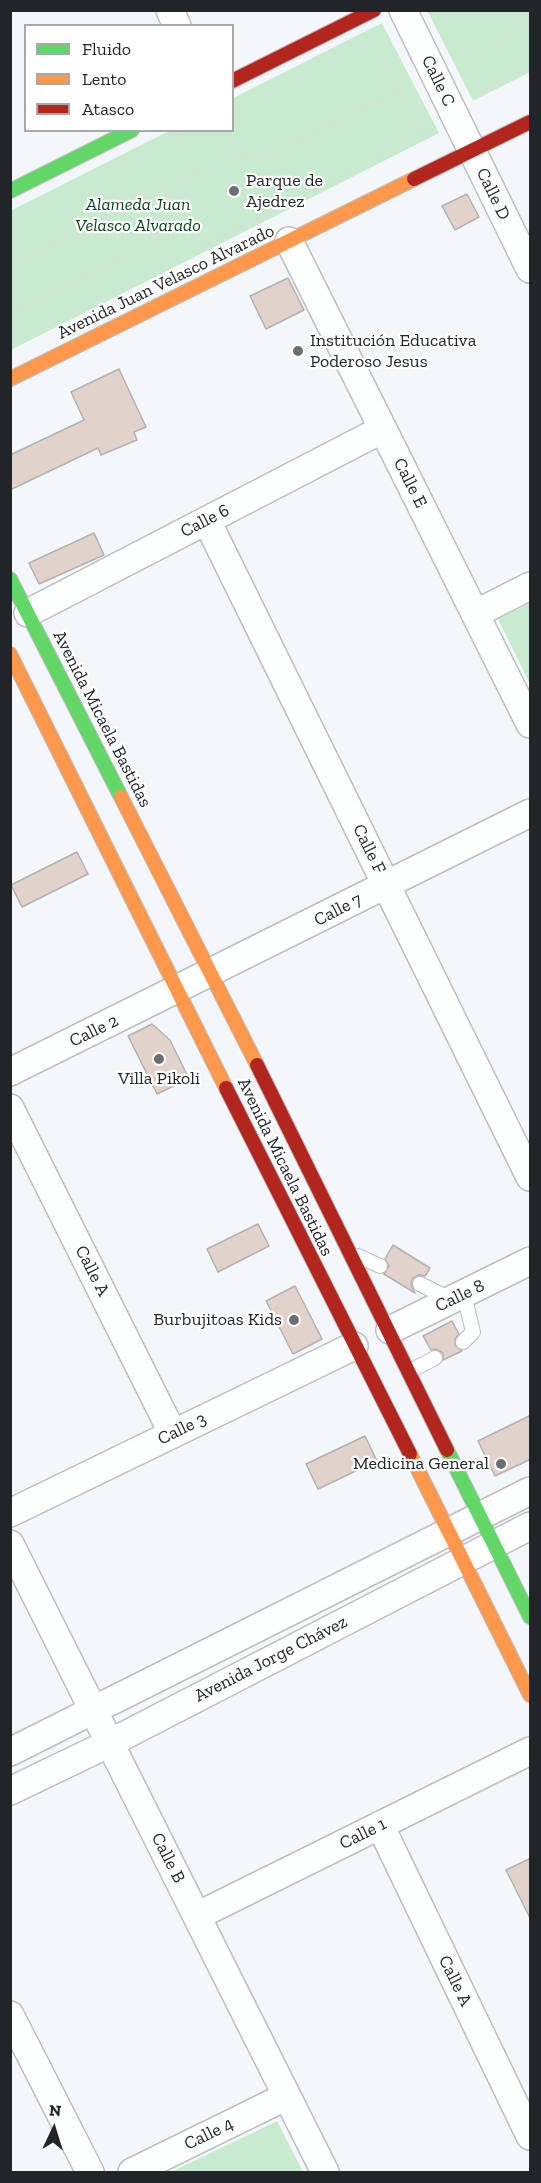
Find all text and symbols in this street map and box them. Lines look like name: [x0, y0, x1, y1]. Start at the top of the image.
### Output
legend: [24, 24, 234, 132]
text: Fluido: [82, 38, 131, 60]
street label: Calle C: [416, 52, 460, 110]
text: Lento: [82, 68, 127, 90]
text: Atasco: [82, 98, 134, 120]
street label: Calle D: [471, 164, 515, 224]
place label: Parque de Ajedrez: [246, 170, 323, 213]
marker: Parque de Ajedrez: [227, 184, 241, 198]
park label: Alameda Juan Velasco Alvarado: [75, 194, 201, 236]
street label: Avenida Juan Velasco Alvarado: [54, 220, 278, 344]
place label: Institución Educativa Poderoso Jesus: [310, 330, 476, 372]
marker: Institución Educativa Poderoso Jesus: [291, 344, 305, 358]
street label: Calle E: [388, 454, 432, 512]
street label: Calle 6: [177, 500, 233, 542]
street label: Avenida Micaela Bastidas: [48, 627, 156, 811]
street label: Calle F: [348, 821, 390, 877]
street label: Calle 7: [310, 889, 366, 931]
street label: Calle 2: [66, 1010, 122, 1052]
marker: Villa Pikoli: [152, 1052, 166, 1066]
place label: Villa Pikoli: [118, 1068, 200, 1090]
street label: Avenida Micaela Bastidas: [232, 1074, 338, 1260]
street label: Calle A: [70, 1242, 114, 1300]
street label: Calle 8: [432, 1275, 488, 1317]
place label: Burbujitoas Kids: [153, 1309, 282, 1331]
marker: Burbujitoas Kids: [287, 1313, 301, 1327]
street label: Calle 3: [154, 1408, 210, 1450]
place label: Medicina General: [353, 1453, 489, 1475]
marker: Medicina General: [494, 1457, 508, 1471]
street label: Avenida Jorge Chávez: [191, 1611, 351, 1707]
street label: Calle 1: [336, 1813, 390, 1855]
street label: Calle B: [146, 1829, 190, 1887]
street label: Calle A: [433, 1952, 477, 2010]
north arrow: [24, 2099, 84, 2159]
text: N: [49, 2101, 62, 2120]
street label: Calle 4: [181, 2113, 237, 2155]

